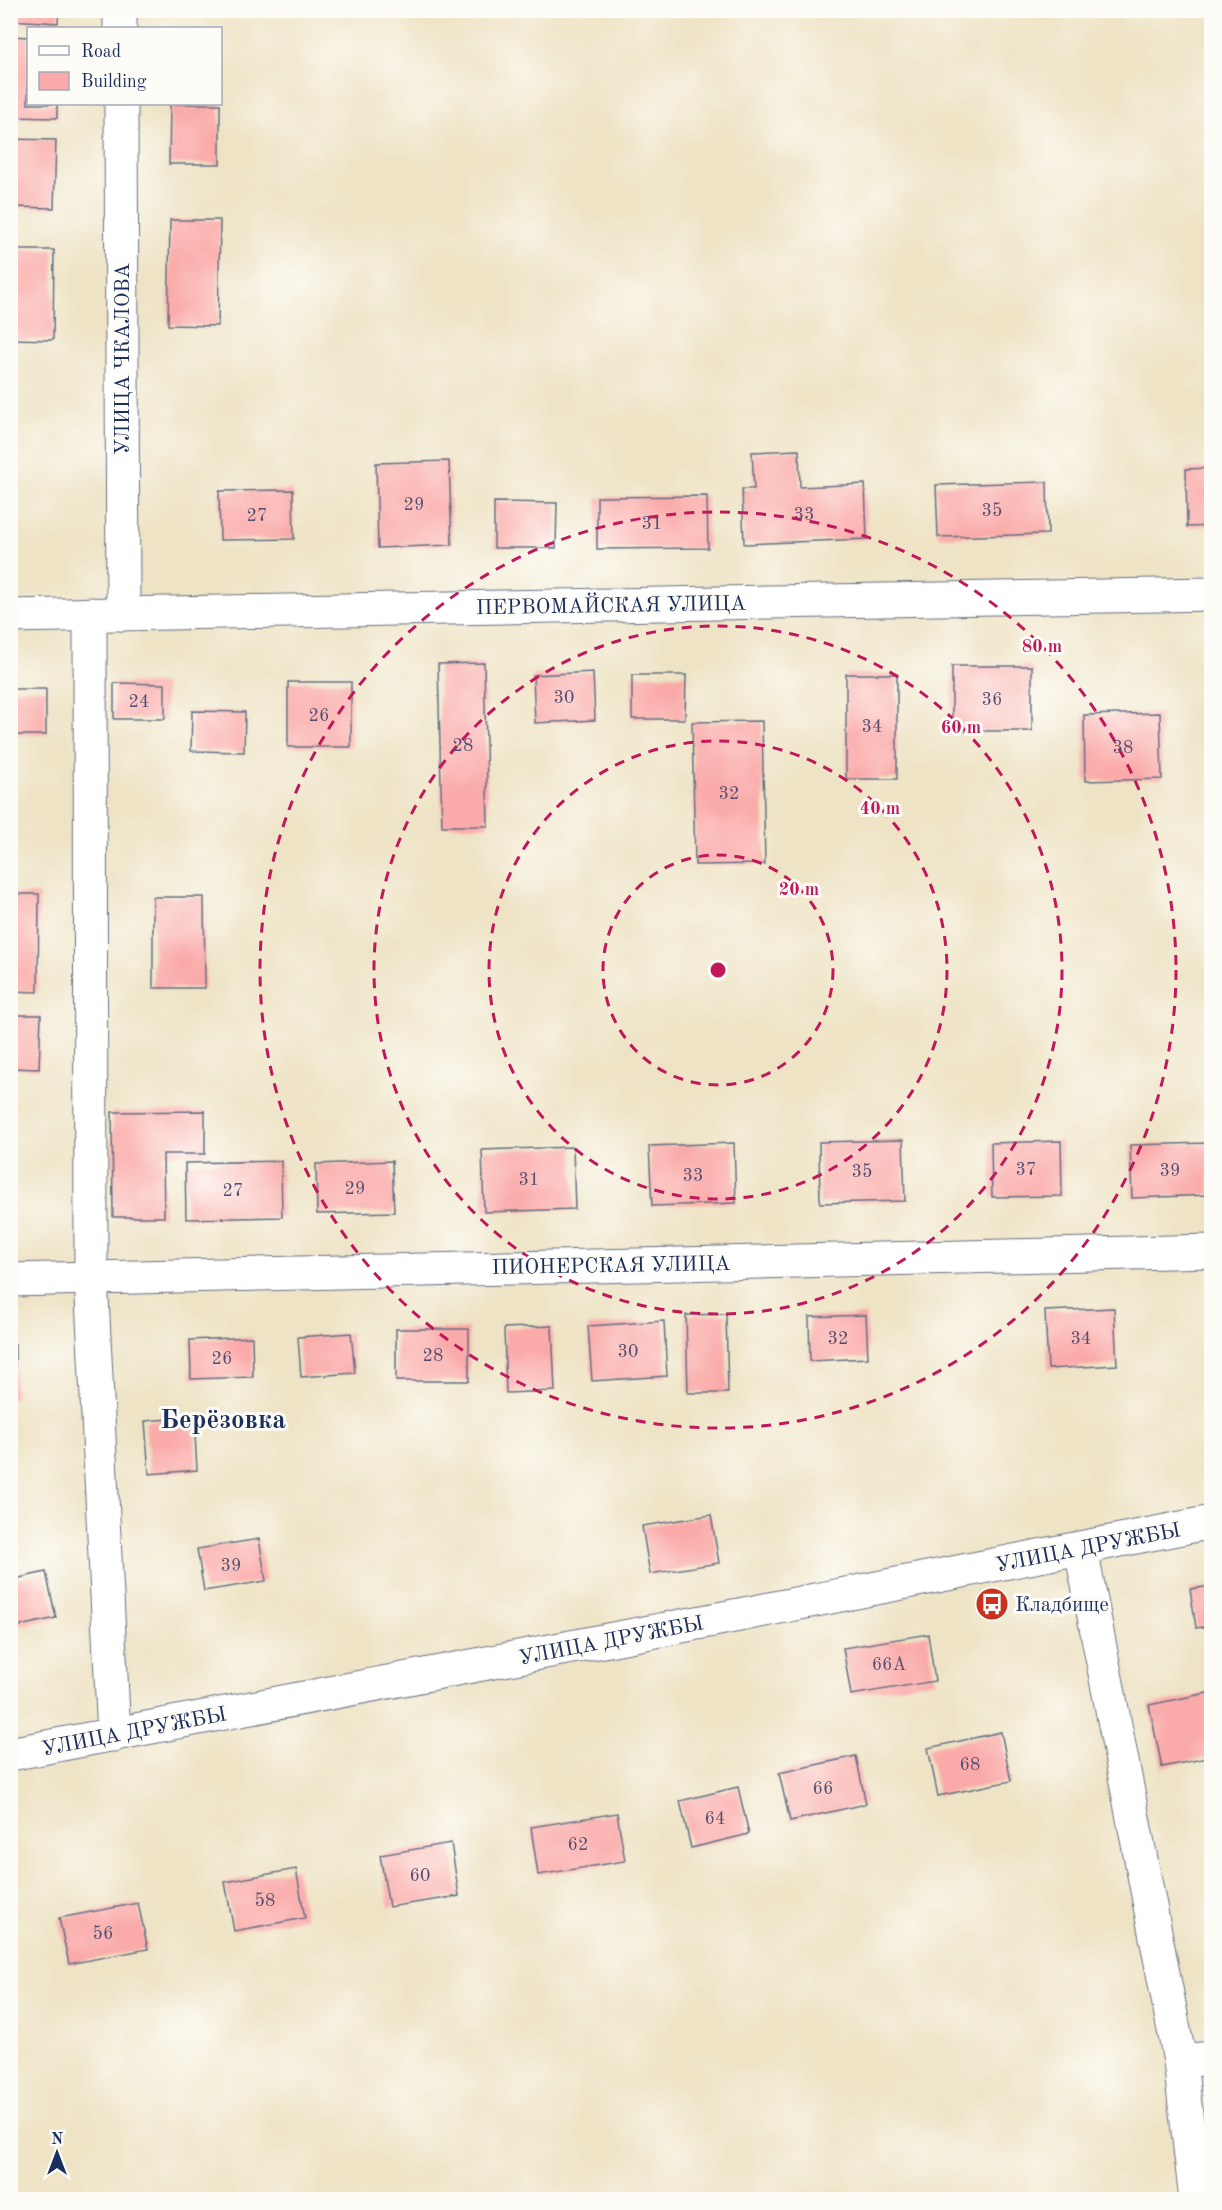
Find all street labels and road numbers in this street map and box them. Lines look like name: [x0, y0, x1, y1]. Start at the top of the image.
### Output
street label: УЛИЦА ЧКАЛОВА: [113, 263, 134, 455]
street label: ПЕРВОМАЙСКАЯ УЛИЦА: [476, 589, 746, 619]
street label: ПИОНЕРСКАЯ УЛИЦА: [491, 1254, 731, 1279]
street label: УЛИЦА ДРУЖБЫ: [994, 1520, 1183, 1577]
street label: УЛИЦА ДРУЖБЫ: [517, 1613, 706, 1670]
street label: УЛИЦА ДРУЖБЫ: [40, 1704, 229, 1761]

